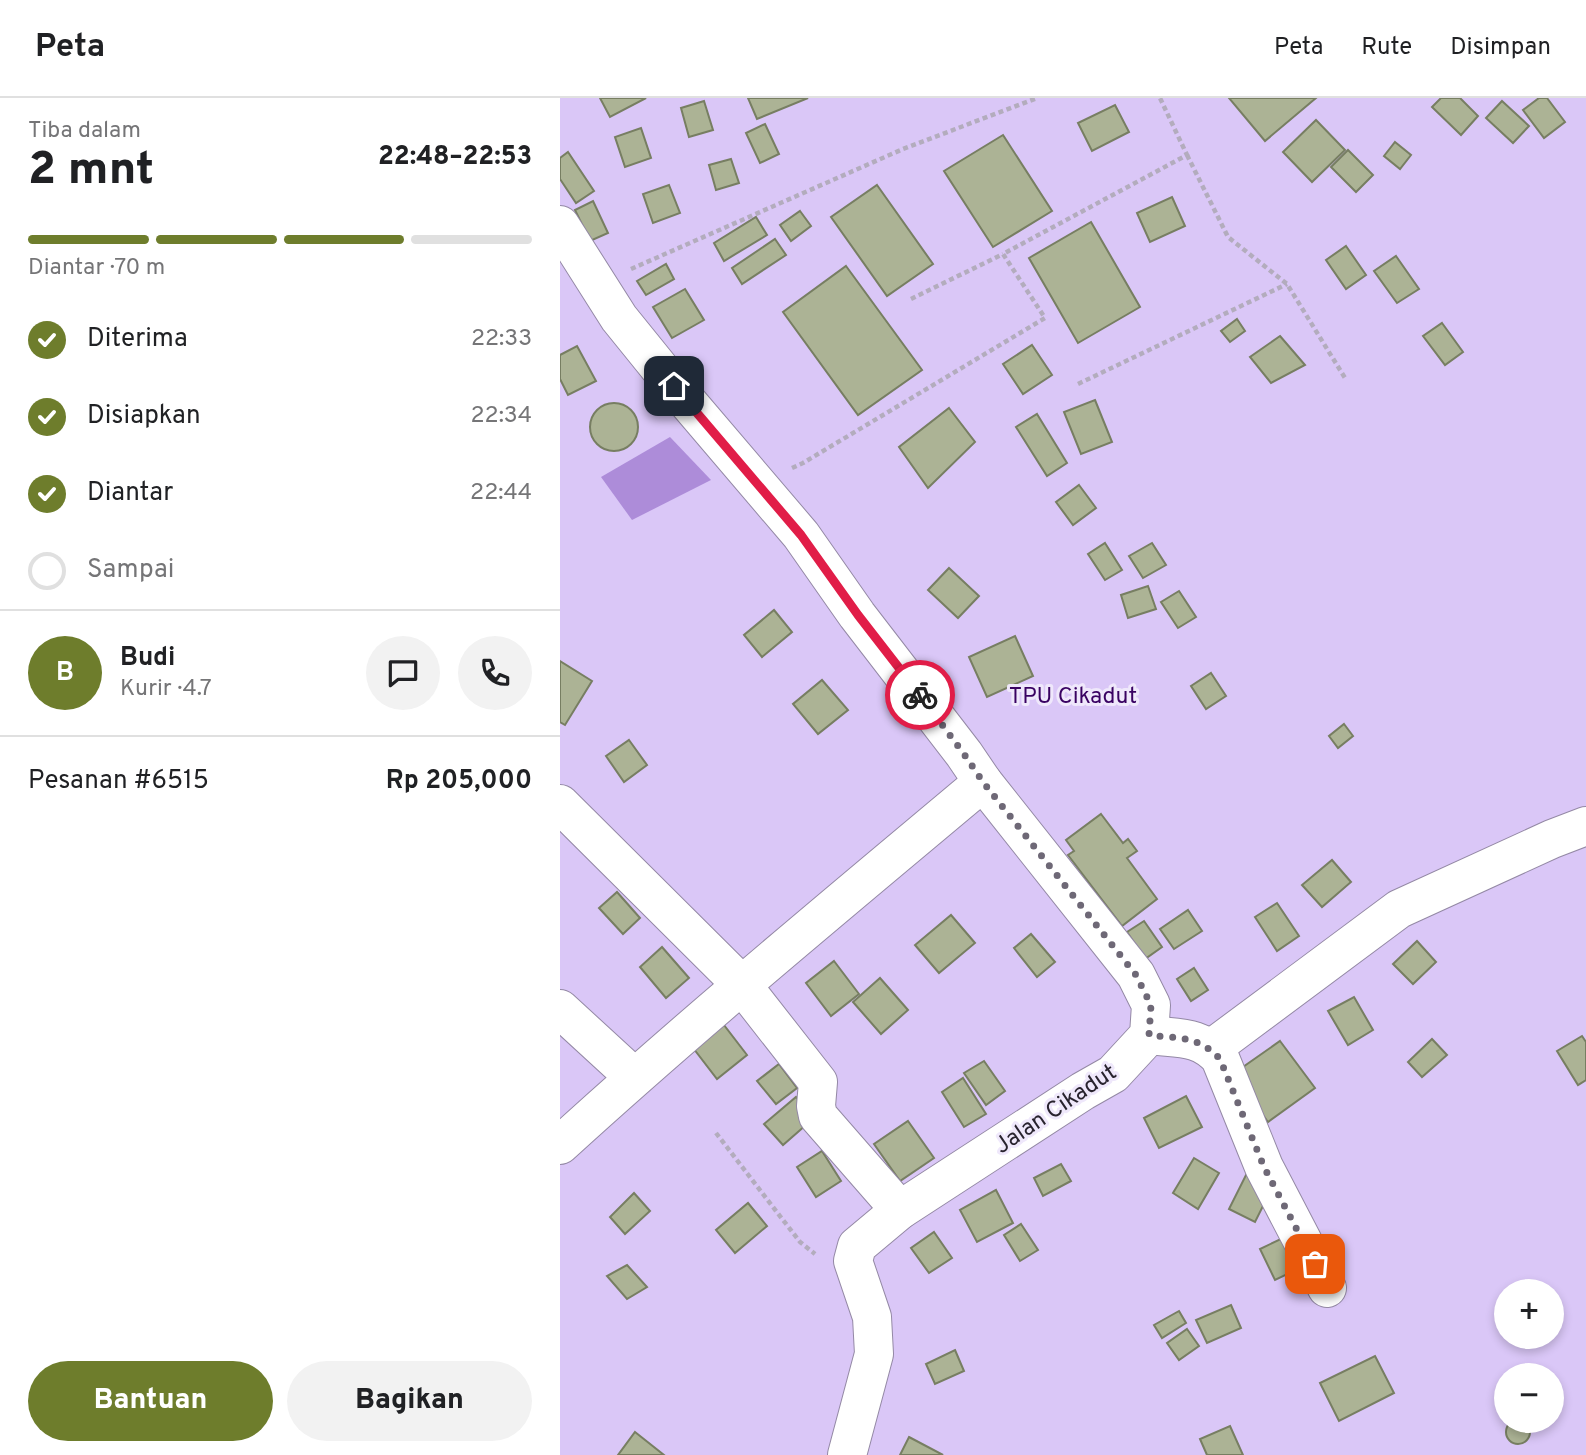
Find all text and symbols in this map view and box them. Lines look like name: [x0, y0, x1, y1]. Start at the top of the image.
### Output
text: Peta: [35, 27, 105, 69]
text: Peta: [1274, 33, 1323, 63]
text: Rute: [1361, 33, 1412, 63]
text: Disimpan: [1450, 33, 1551, 63]
text: Tiba dalam: [28, 117, 141, 146]
text: 22:48–22:53: [378, 141, 532, 174]
text: 2 mnt: [28, 142, 154, 201]
text: Diantar · 70 m: [28, 254, 165, 283]
icon: check: [28, 321, 66, 359]
text: Diterima: [87, 323, 188, 356]
text: 22:33: [471, 325, 532, 354]
pin: [644, 356, 704, 416]
icon: home: [655, 367, 693, 405]
icon: check: [28, 398, 66, 436]
text: Disiapkan: [87, 400, 201, 433]
text: 22:34: [471, 402, 532, 431]
icon: check: [28, 475, 66, 513]
text: Diantar: [87, 477, 173, 510]
text: 22:44: [470, 479, 532, 508]
text: Sampai: [87, 554, 174, 587]
button: chat: [366, 636, 440, 710]
button: phone: [458, 636, 532, 710]
text: Budi: [120, 642, 175, 675]
text: B: [56, 657, 74, 690]
courier: [885, 660, 955, 730]
text: Kurir · 4.7: [120, 675, 212, 704]
icon: bike: [901, 676, 939, 714]
park label: TPU Cikadut: [1009, 683, 1137, 712]
text: Pesanan #6515: [28, 765, 209, 798]
text: Rp 205,000: [386, 765, 532, 798]
street label: Jalan Cikadut: [990, 1059, 1123, 1161]
pin: [1285, 1234, 1345, 1294]
icon: bag: [1296, 1245, 1334, 1283]
map controls: [1494, 1279, 1564, 1433]
button: +: [1494, 1279, 1564, 1349]
button: Bantuan: [28, 1361, 273, 1441]
button: Bagikan: [287, 1361, 532, 1441]
button: −: [1494, 1363, 1564, 1433]

